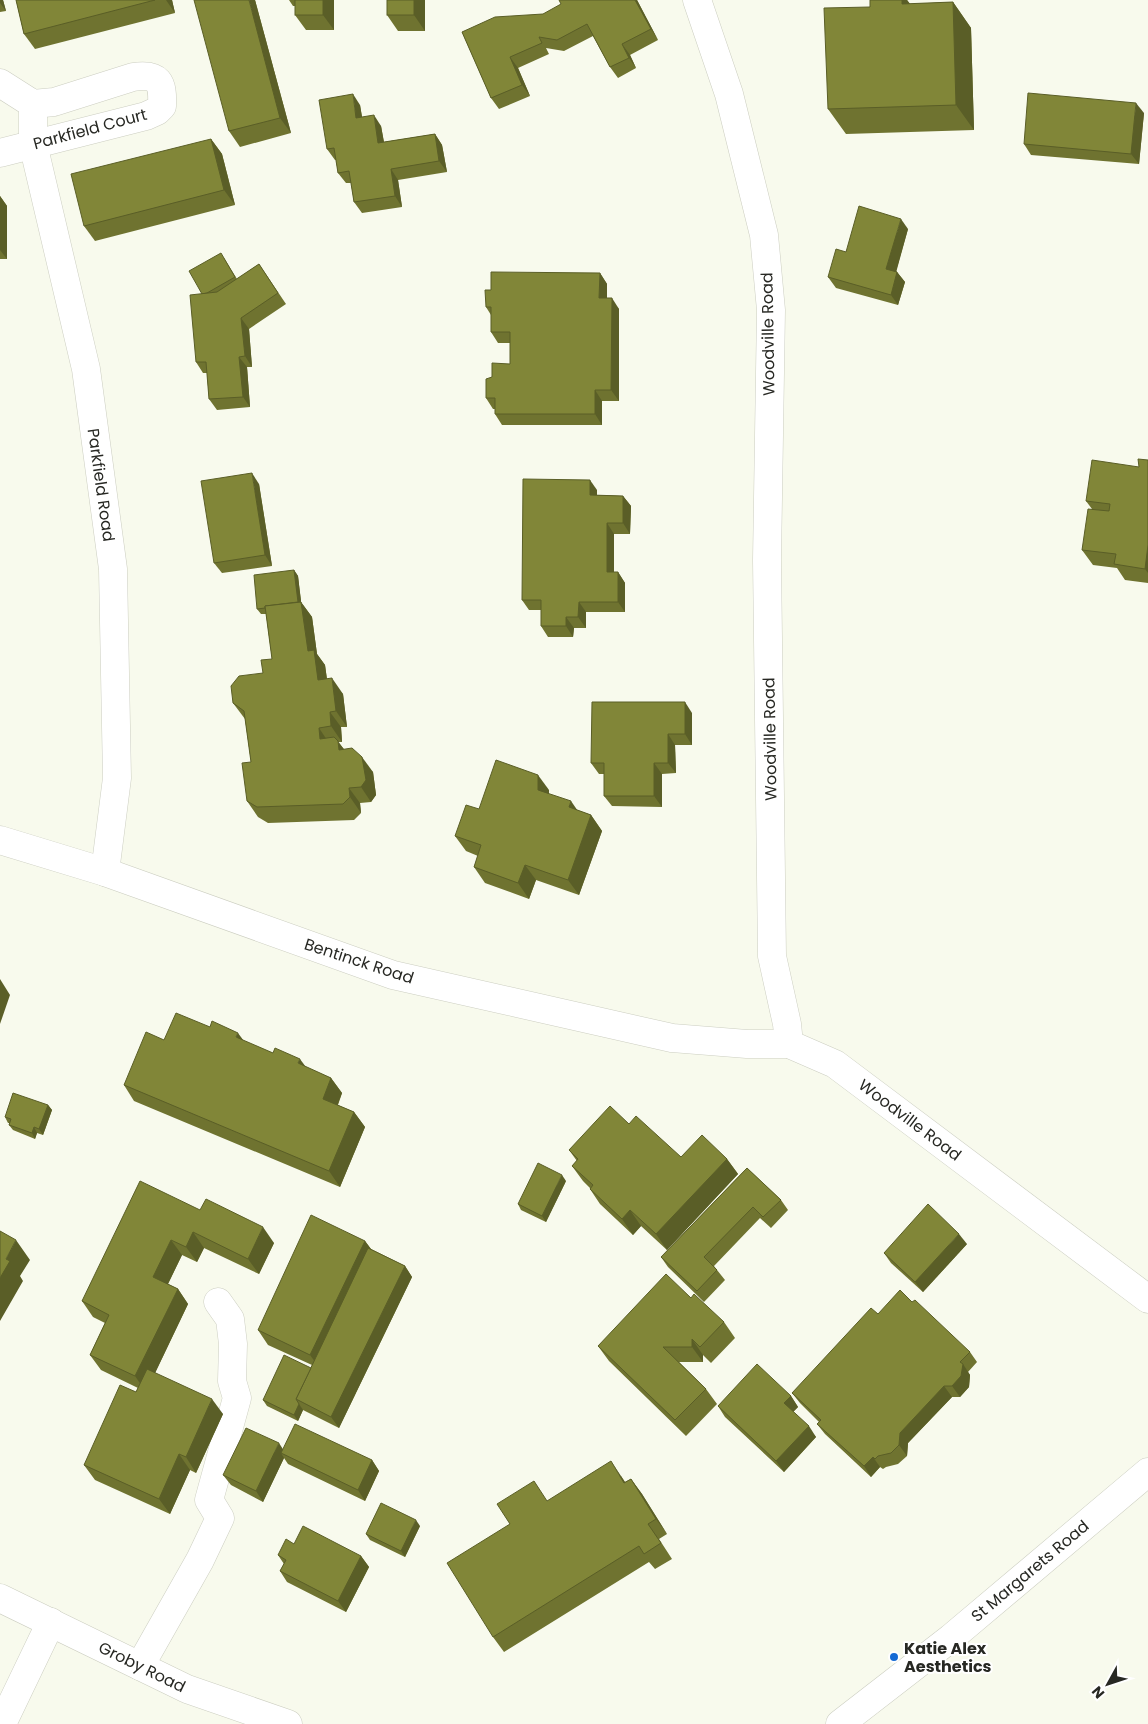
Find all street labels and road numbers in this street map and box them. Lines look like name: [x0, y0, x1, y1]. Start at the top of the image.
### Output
street label: Parkfield Court: [30, 103, 150, 155]
street label: Woodville Road: [755, 272, 781, 396]
street label: Parkfield Road: [82, 427, 120, 543]
street label: Woodville Road: [757, 677, 783, 801]
street label: Bentinck Road: [301, 932, 417, 990]
street label: Woodville Road: [854, 1074, 966, 1166]
street label: St Margarets Road: [966, 1515, 1094, 1627]
street label: Groby Road: [95, 1636, 189, 1698]

